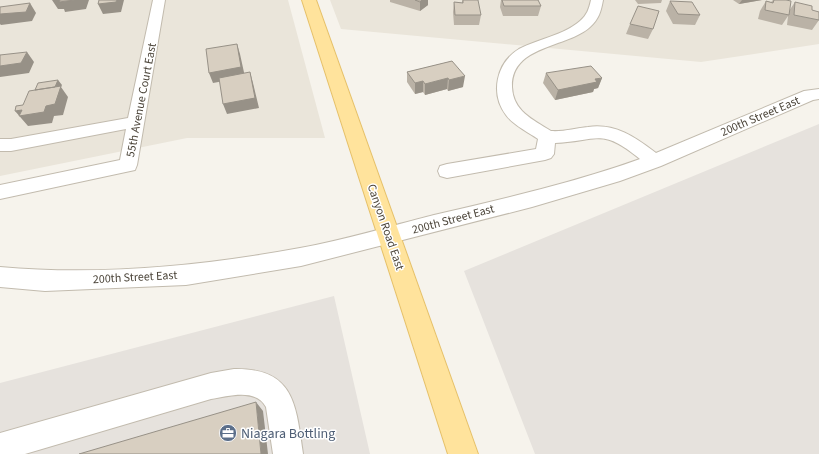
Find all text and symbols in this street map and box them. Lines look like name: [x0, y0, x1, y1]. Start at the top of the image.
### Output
street label: 55th Avenue Court East: [122, 42, 161, 159]
street label: 200th Street East: [718, 92, 802, 141]
street label: Canyon Road East: [363, 182, 408, 272]
street label: 200th Street East: [410, 200, 496, 239]
street label: 200th Street East: [92, 267, 178, 288]
office icon: Niagara Bottling: [218, 423, 238, 443]
place label: Niagara Bottling: [241, 424, 335, 444]

